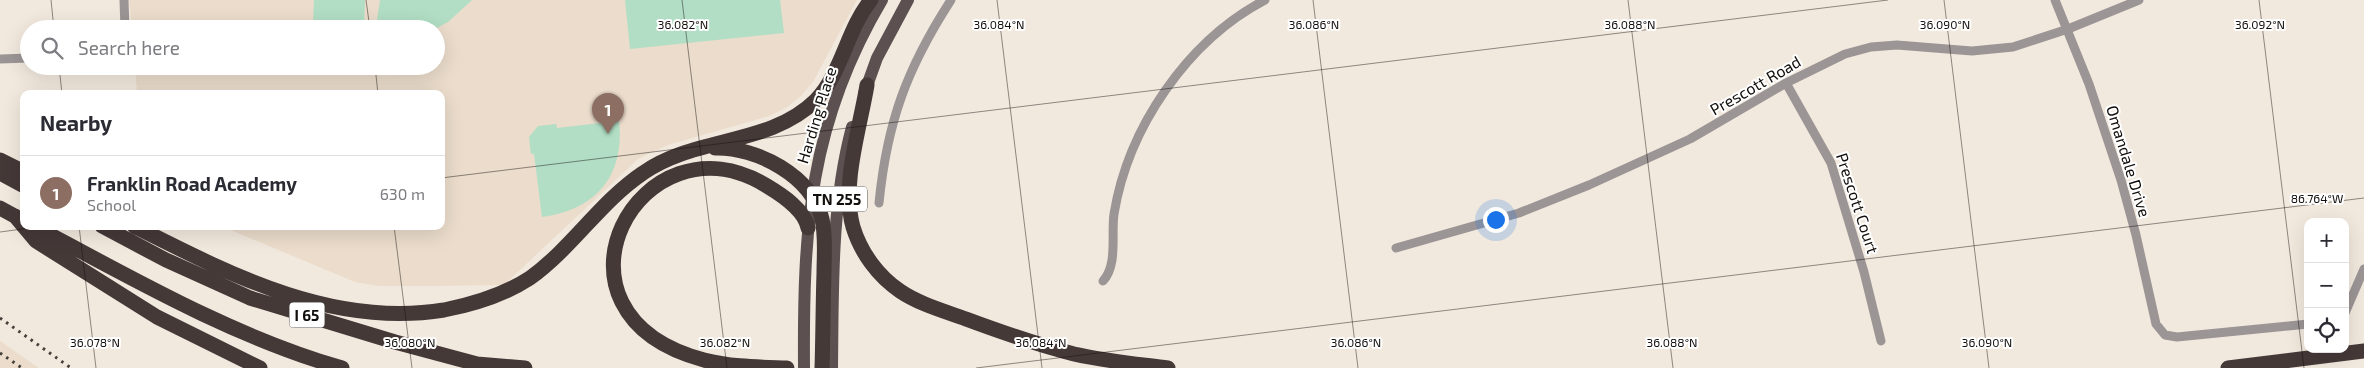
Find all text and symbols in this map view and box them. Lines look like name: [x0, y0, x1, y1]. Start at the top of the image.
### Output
text: 36.082°N: [658, 17, 708, 31]
text: 36.084°N: [973, 17, 1025, 31]
text: 36.086°N: [1289, 17, 1339, 31]
text: 36.088°N: [1605, 17, 1655, 31]
text: 36.090°N: [1920, 17, 1970, 31]
text: 36.092°N: [2235, 17, 2285, 31]
search box: [20, 20, 445, 75]
icon: search: [38, 34, 66, 62]
text: Search here: [78, 36, 180, 59]
street label: Prescott Road: [1706, 51, 1804, 119]
street label: Harding Place: [792, 64, 840, 166]
pin: 1: [592, 93, 624, 134]
street label: Omandale Drive: [2103, 103, 2155, 219]
text: Nearby: [40, 110, 112, 135]
street label: Prescott Court: [1833, 150, 1883, 256]
text: Franklin Road Academy: [87, 172, 297, 195]
text: 1: [53, 184, 59, 203]
text: 630 m: [380, 184, 425, 203]
road number: TN 255: [807, 186, 867, 212]
text: 86.764°W: [2291, 191, 2343, 205]
text: School: [87, 195, 136, 214]
your location: [1483, 207, 1509, 233]
map controls: [2304, 218, 2349, 353]
button: +: [2304, 218, 2349, 263]
button: −: [2304, 263, 2349, 308]
road number: I 65: [290, 302, 324, 328]
button: locate: [2304, 308, 2349, 353]
text: 36.078°N: [70, 335, 120, 349]
text: 36.080°N: [385, 335, 435, 349]
text: 36.082°N: [700, 335, 750, 349]
text: 36.084°N: [1015, 335, 1067, 349]
text: 36.086°N: [1331, 335, 1381, 349]
text: 36.088°N: [1647, 335, 1697, 349]
text: 36.090°N: [1962, 335, 2012, 349]

